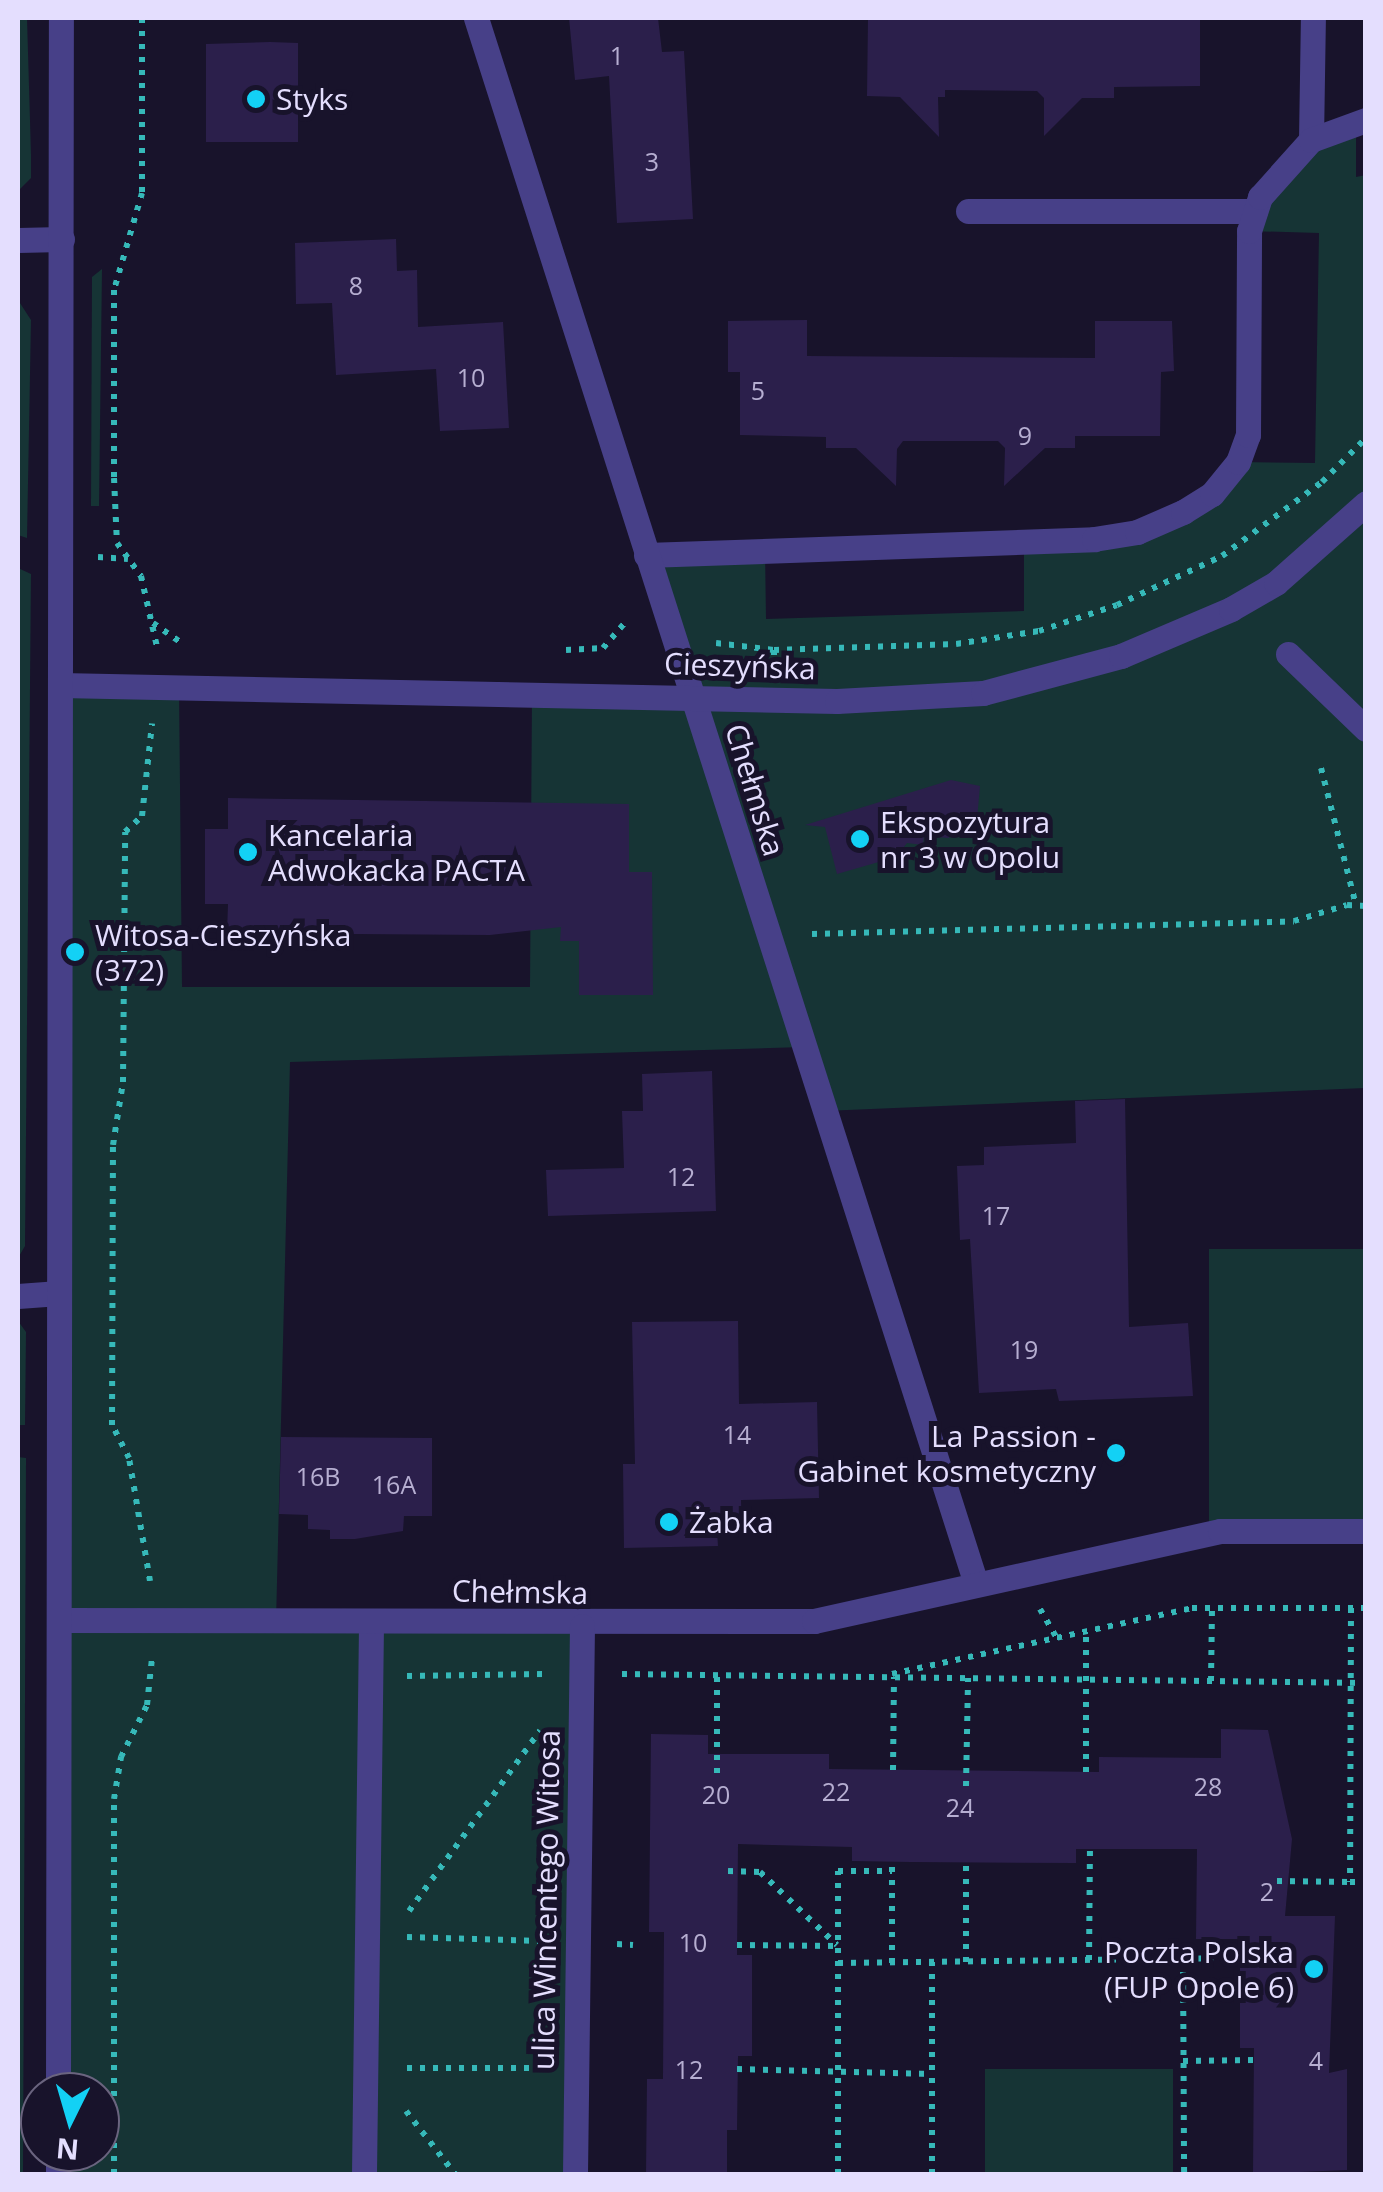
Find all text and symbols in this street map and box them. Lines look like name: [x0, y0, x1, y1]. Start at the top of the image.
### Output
house number: 1: [610, 40, 624, 70]
place label: Styks: [276, 81, 348, 117]
marker: Styks: [245, 88, 267, 110]
house number: 3: [645, 146, 659, 176]
house number: 8: [349, 270, 363, 300]
house number: 10: [457, 362, 485, 392]
house number: 5: [751, 375, 765, 405]
house number: 9: [1018, 420, 1032, 450]
street label: Cieszyńska: [664, 645, 816, 687]
street label: Chełmska: [718, 720, 792, 860]
place label: Ekspozytura nr 3 w Opolu: [880, 804, 1060, 874]
place label: Kancelaria Adwokacka PACTA: [268, 817, 525, 888]
marker: Ekspozytura nr 3 w Opolu: [849, 828, 871, 850]
marker: Kancelaria Adwokacka PACTA: [237, 841, 259, 863]
place label: Witosa-Cieszyńska (372): [95, 917, 351, 988]
marker: Witosa-Cieszyńska (372): [64, 941, 86, 963]
house number: 12: [667, 1161, 695, 1191]
house number: 17: [982, 1200, 1010, 1230]
house number: 19: [1010, 1334, 1038, 1364]
place label: La Passion - Gabinet kosmetyczny: [798, 1418, 1096, 1488]
house number: 14: [723, 1419, 751, 1449]
marker: La Passion - Gabinet kosmetyczny: [1105, 1442, 1127, 1464]
house number: 16B: [296, 1461, 340, 1491]
house number: 16A: [372, 1469, 416, 1499]
place label: Żabka: [689, 1504, 774, 1540]
marker: Żabka: [658, 1511, 680, 1533]
street label: Chełmska: [452, 1573, 588, 1611]
street label: ulica Wincentego Witosa: [525, 1730, 567, 2070]
house number: 28: [1194, 1771, 1222, 1801]
house number: 22: [822, 1776, 850, 1806]
house number: 20: [702, 1779, 730, 1809]
house number: 24: [946, 1792, 974, 1822]
house number: 2: [1260, 1876, 1274, 1906]
house number: 10: [679, 1927, 707, 1957]
place label: Poczta Polska (FUP Opole 6): [1104, 1934, 1294, 2004]
marker: Poczta Polska (FUP Opole 6): [1303, 1958, 1325, 1980]
house number: 4: [1309, 2045, 1323, 2075]
house number: 12: [675, 2054, 703, 2084]
north arrow: [20, 2072, 120, 2172]
text: N: [55, 2130, 81, 2170]

